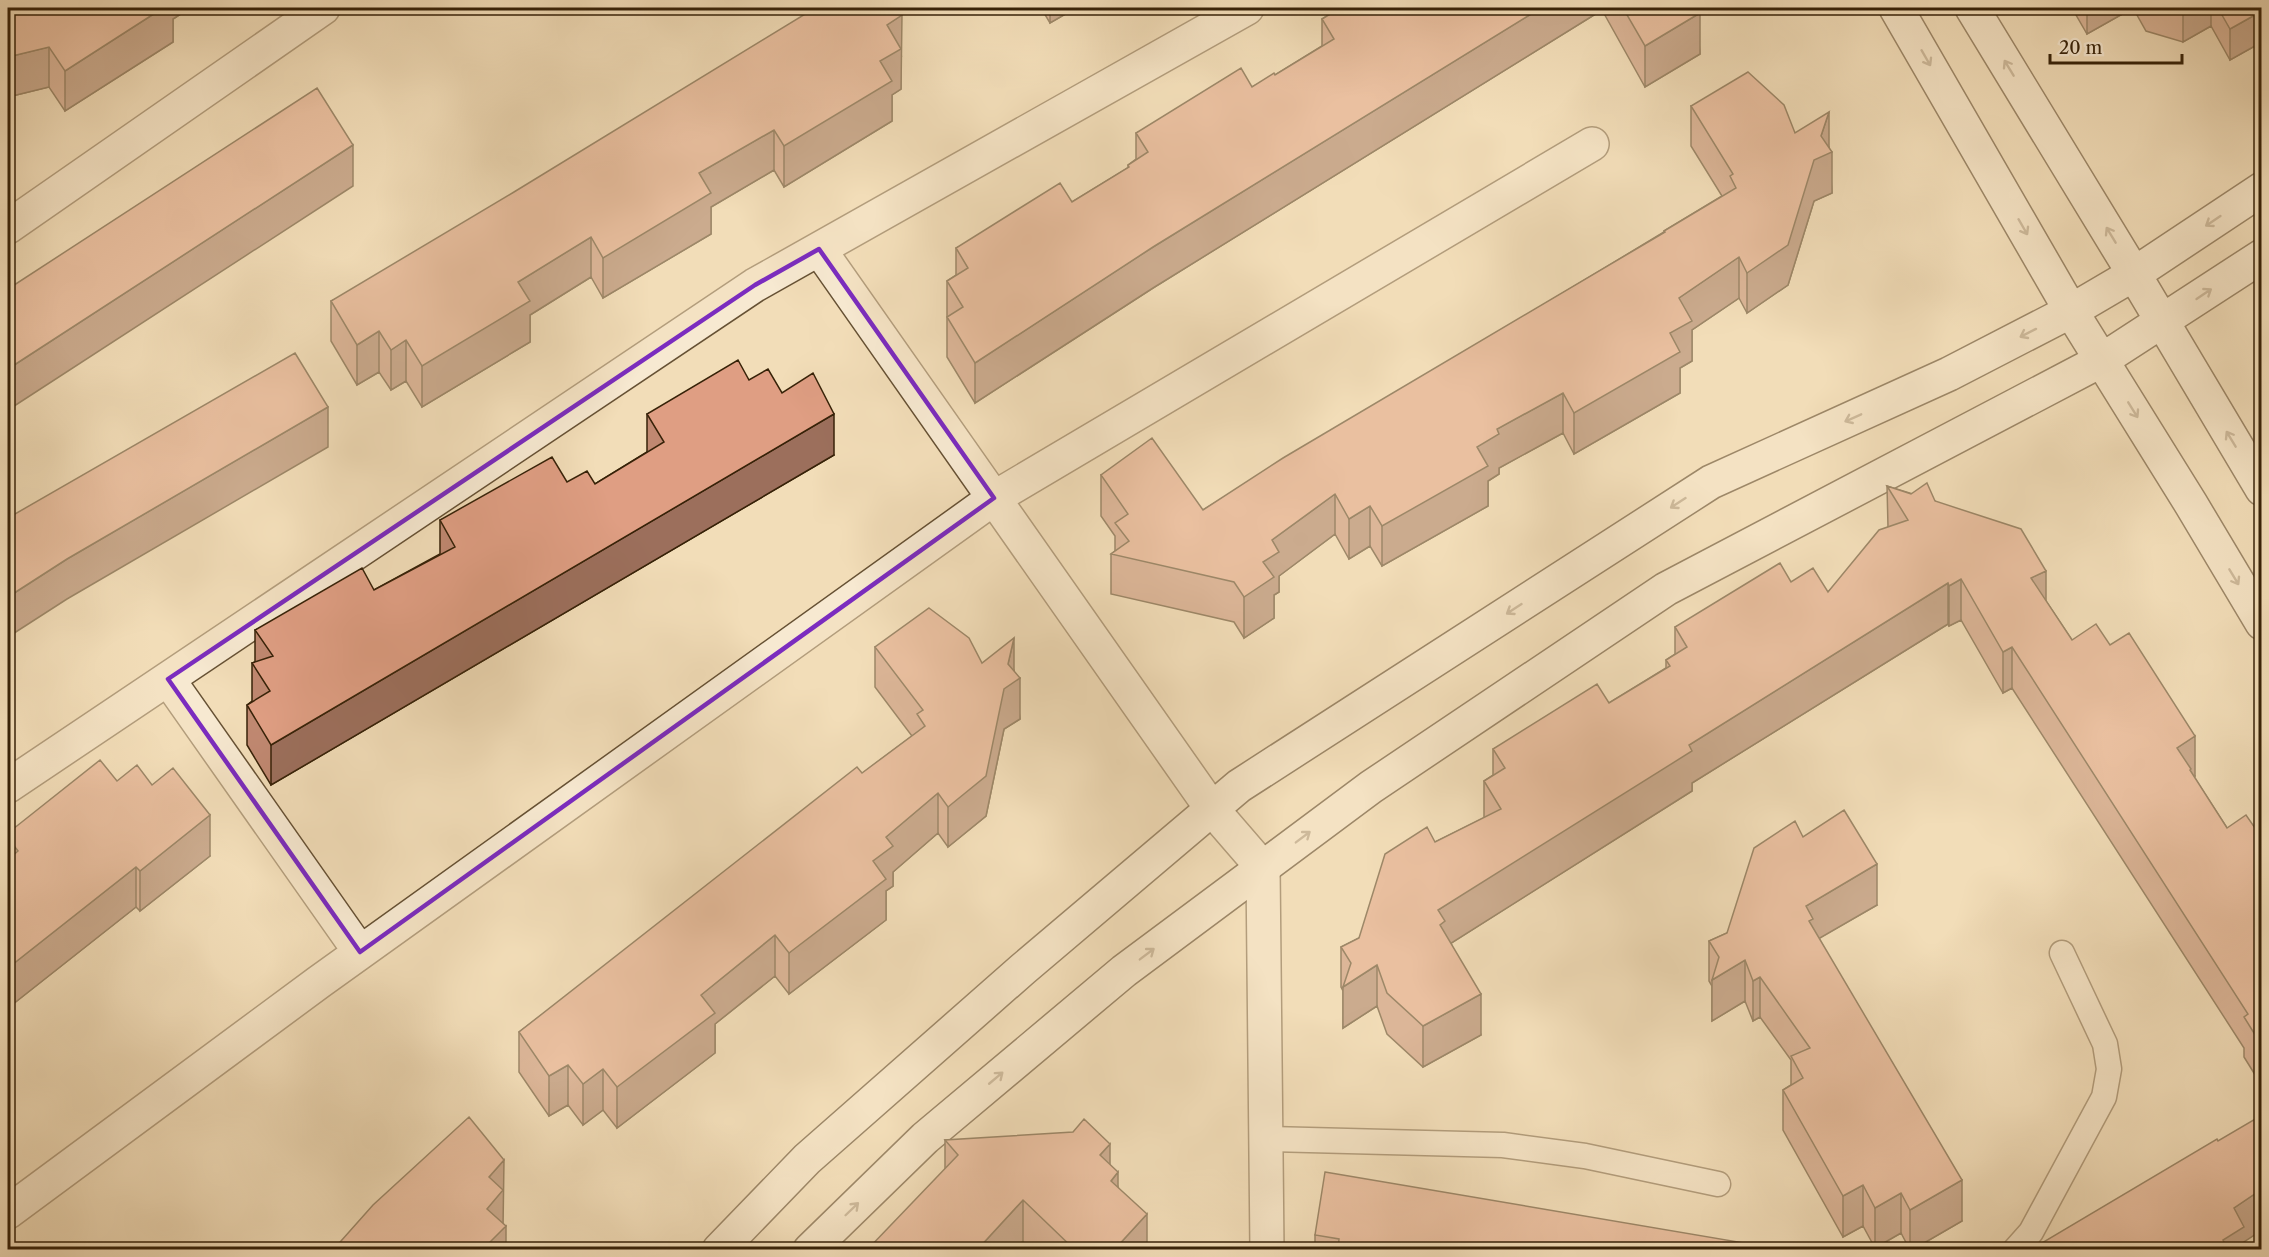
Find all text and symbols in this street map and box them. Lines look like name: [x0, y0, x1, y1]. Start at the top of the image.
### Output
scale bar: [2050, 27, 2182, 65]
text: 20 m: [2059, 37, 2103, 59]
one-way arrow: [1920, 49, 1932, 66]
one-way arrow: [2003, 60, 2015, 77]
one-way arrow: [2205, 215, 2222, 227]
one-way arrow: [2017, 218, 2029, 235]
one-way arrow: [2104, 227, 2116, 244]
one-way arrow: [2195, 288, 2212, 300]
one-way arrow: [2020, 328, 2038, 339]
one-way arrow: [2127, 401, 2139, 418]
one-way arrow: [1844, 412, 1862, 424]
one-way arrow: [2225, 431, 2237, 448]
one-way arrow: [1670, 497, 1687, 509]
one-way arrow: [2228, 568, 2240, 585]
one-way arrow: [1506, 603, 1523, 615]
one-way arrow: [1295, 831, 1311, 844]
one-way arrow: [1139, 948, 1155, 961]
one-way arrow: [988, 1071, 1003, 1085]
one-way arrow: [845, 1201, 860, 1216]

